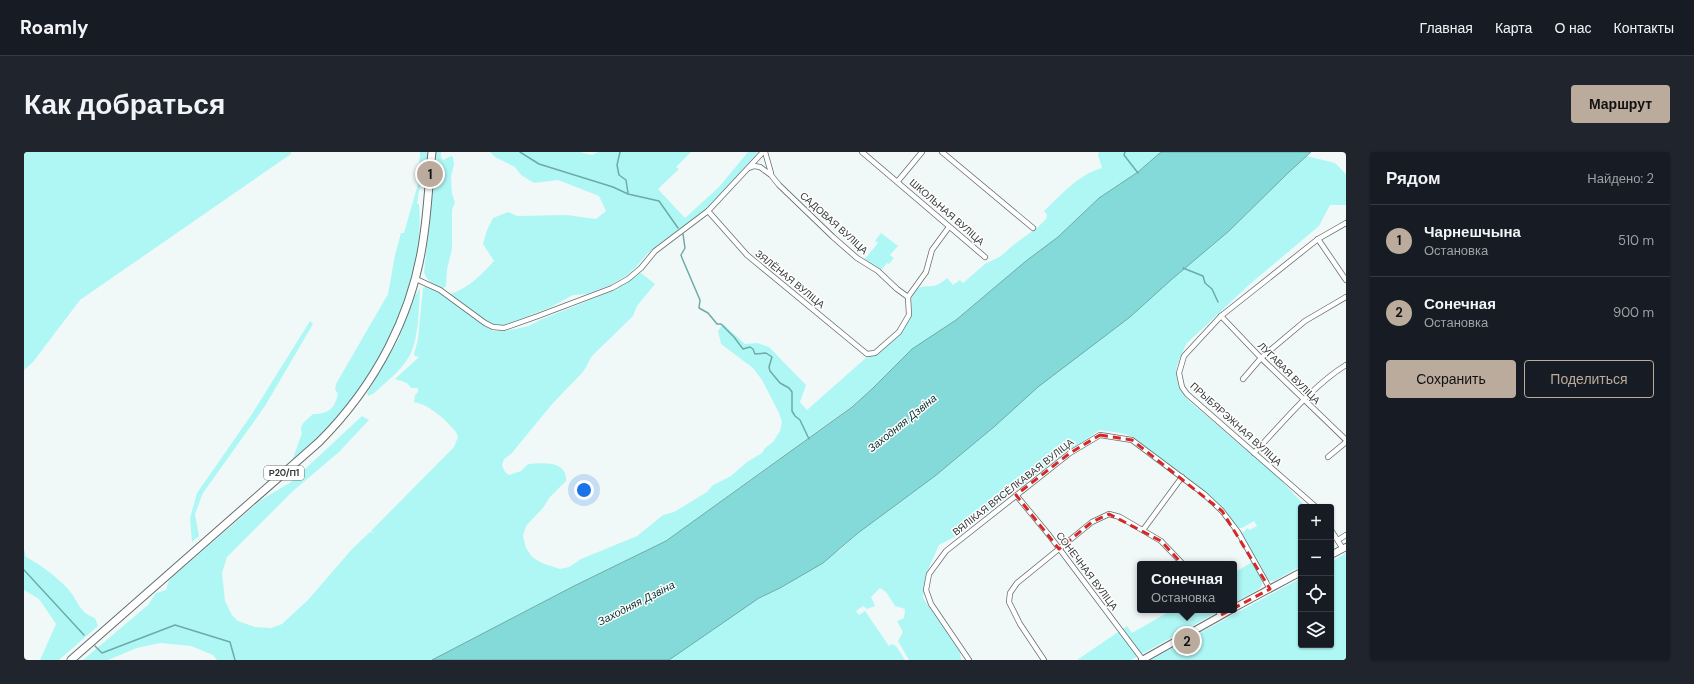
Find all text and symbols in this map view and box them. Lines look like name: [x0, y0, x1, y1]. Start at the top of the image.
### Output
text: Roamly: [20, 15, 89, 40]
text: Главная: [1420, 19, 1473, 37]
text: Карта: [1495, 19, 1532, 37]
text: О нас: [1554, 19, 1592, 37]
text: Контакты: [1614, 19, 1674, 37]
button: Маршрут: [1571, 85, 1670, 123]
text: Как добраться: [24, 86, 225, 123]
pin: 1: [417, 159, 443, 189]
text: Рядом: [1386, 167, 1441, 189]
text: Найдено: 2: [1587, 170, 1654, 187]
street label: ШКОЛЬНАЯ ВУЛІЦА: [907, 176, 987, 248]
street label: САДОВАЯ ВУЛІЦА: [797, 189, 871, 257]
text: Чарнешчына: [1424, 222, 1521, 242]
text: 1: [1397, 232, 1401, 249]
text: 510 m: [1618, 232, 1654, 249]
text: Остановка: [1424, 242, 1488, 259]
street label: ЗЯЛЁНАЯ ВУЛІЦА: [753, 247, 828, 311]
text: Сонечная: [1424, 294, 1496, 314]
text: 2: [1395, 304, 1403, 321]
text: 900 m: [1613, 304, 1654, 321]
text: Остановка: [1424, 314, 1488, 331]
street label: ЛУГАВАЯ ВУЛІЦА: [1255, 339, 1323, 407]
button: Сохранить: [1386, 360, 1516, 398]
button: Поделиться: [1524, 360, 1654, 398]
street label: ПРЫБЯРЭЖНАЯ ВУЛІЦА: [1187, 379, 1285, 469]
water label: Заходняя Дзвіна: [865, 391, 939, 455]
street label: ВЯЛІКАЯ ВЯСЁЛКАВАЯ ВУЛІЦА: [950, 435, 1077, 538]
road number: Р20/П1: [264, 466, 304, 480]
your location: [574, 480, 594, 500]
map controls: [1298, 504, 1334, 648]
button: +: [1298, 504, 1334, 540]
street label: СОНЕЧНАЯ ВУЛІЦА: [1053, 529, 1121, 613]
button: −: [1298, 540, 1334, 576]
popup: [1137, 561, 1237, 613]
text: Сонечная: [1151, 569, 1223, 589]
button: locate: [1298, 576, 1334, 612]
water label: Заходняя Дзвіна: [595, 578, 677, 628]
text: Остановка: [1151, 589, 1215, 606]
button: layers: [1298, 612, 1334, 648]
pin: 2: [1174, 626, 1200, 656]

